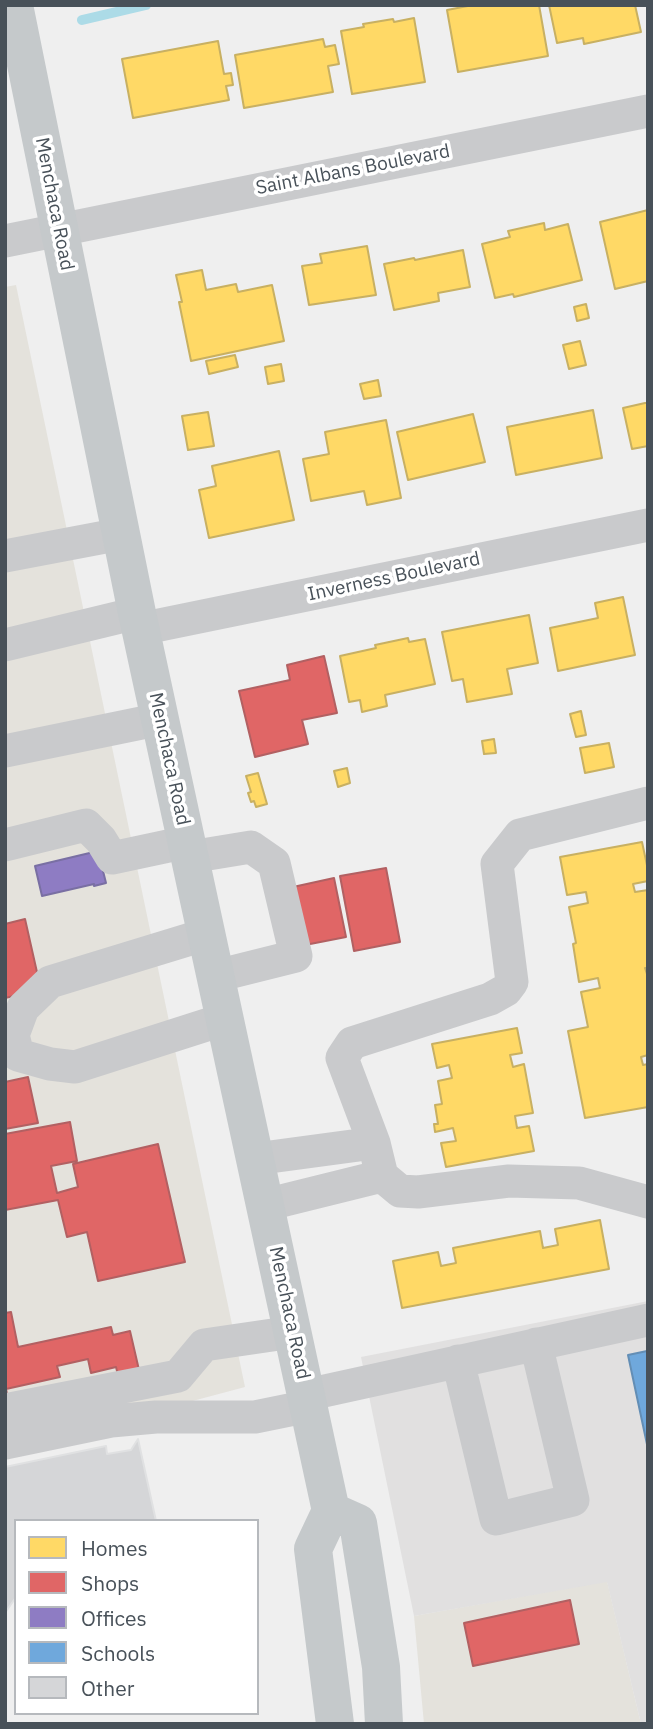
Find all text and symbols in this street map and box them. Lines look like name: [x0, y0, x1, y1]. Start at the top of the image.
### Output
street label: Menchaca Road: [30, 136, 78, 272]
street label: Saint Albans Boulevard: [254, 140, 452, 200]
street label: Inverness Boulevard: [306, 548, 482, 606]
street label: Menchaca Road: [144, 691, 194, 827]
street label: Menchaca Road: [264, 1245, 314, 1381]
legend: [14, 1519, 259, 1715]
text: Homes: [81, 1534, 148, 1562]
text: Shops: [81, 1569, 139, 1597]
text: Offices: [81, 1604, 147, 1632]
text: Schools: [81, 1639, 155, 1667]
text: Other: [81, 1674, 134, 1702]

